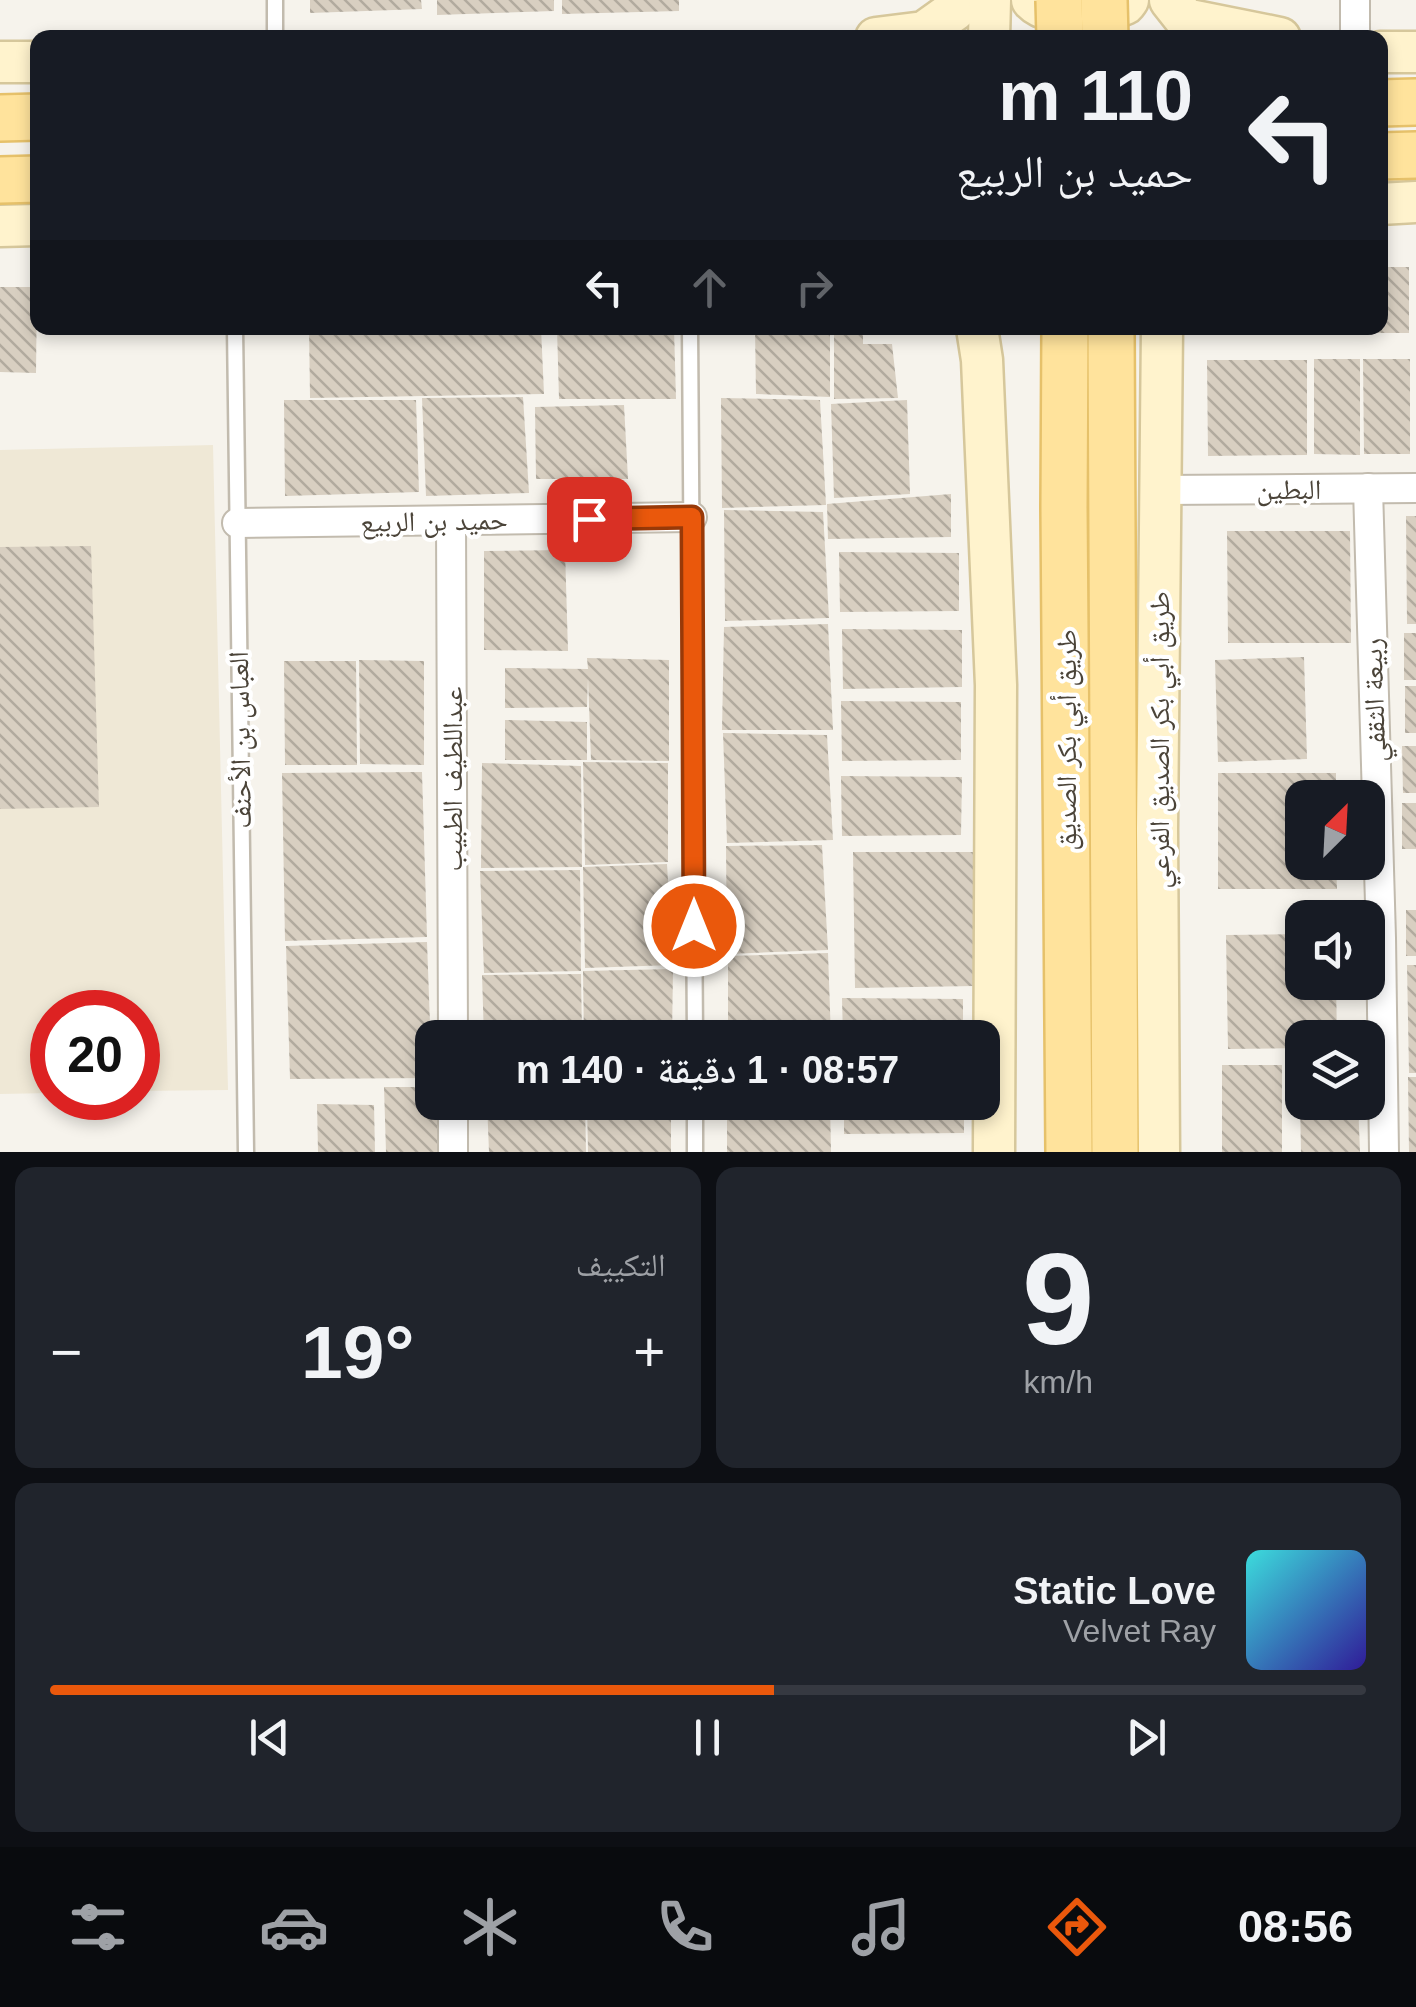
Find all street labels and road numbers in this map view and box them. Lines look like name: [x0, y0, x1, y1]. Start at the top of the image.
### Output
street label: البطين: [1257, 474, 1321, 507]
street label: حميد بن الربيع: [360, 504, 508, 540]
street label: طريق أبي بكر الصديق الفرعي: [1142, 591, 1182, 889]
street label: طريق أبي بكر الصديق: [1049, 629, 1089, 851]
street label: ربيعة الثقفي: [1356, 637, 1399, 763]
street label: العباس بن الأحنف: [223, 651, 259, 829]
street label: عبداللطيف الطبيب: [437, 687, 468, 871]

